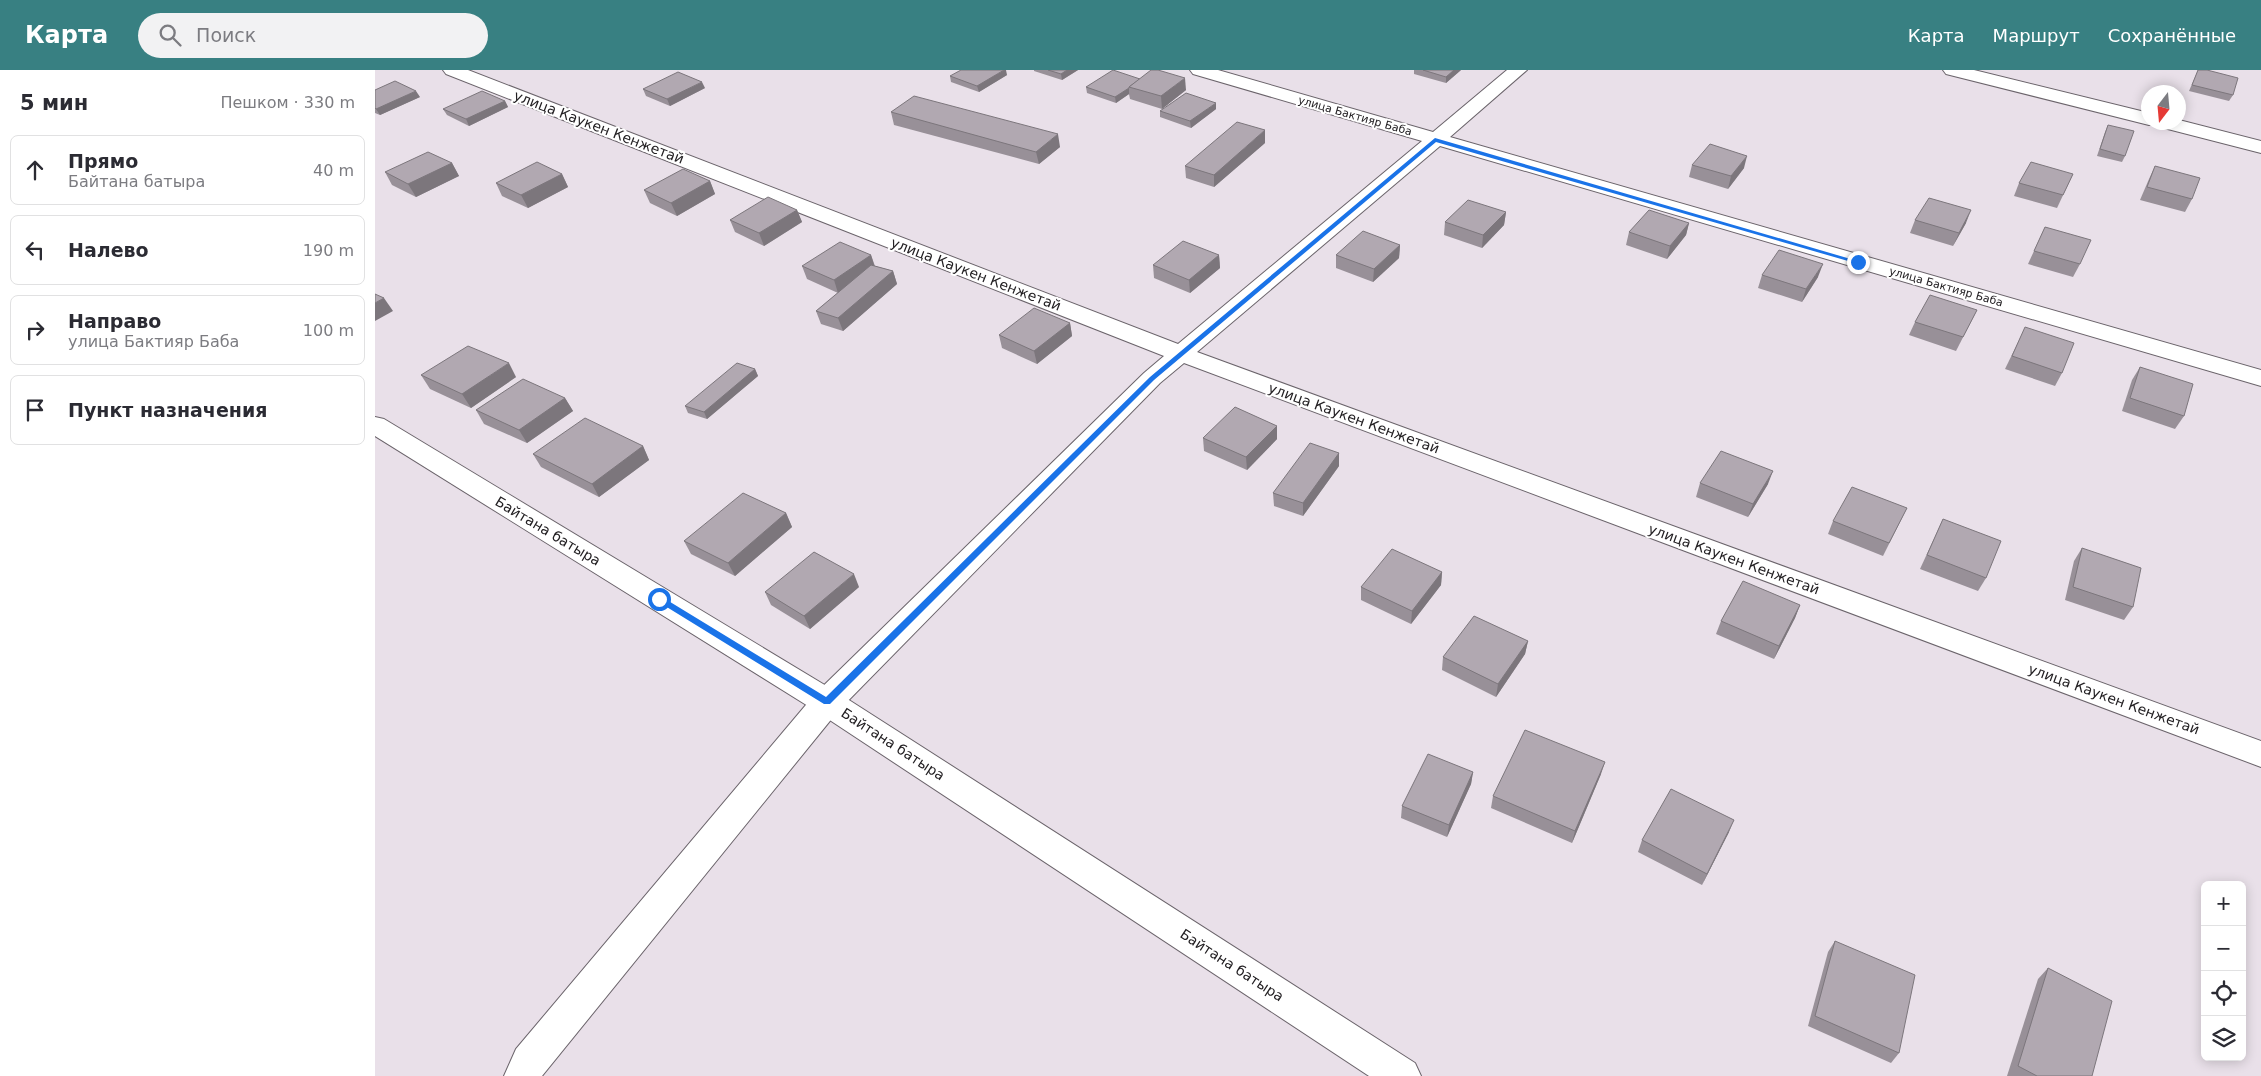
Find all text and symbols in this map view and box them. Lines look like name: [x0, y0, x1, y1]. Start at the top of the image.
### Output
search box: [138, 13, 488, 58]
text: Карта: [25, 21, 108, 49]
icon: search: [156, 21, 184, 49]
text: Поиск: [196, 24, 256, 46]
text: Карта: [1908, 25, 1965, 46]
text: Маршрут: [1993, 25, 2080, 46]
text: Сохранённые: [2108, 25, 2236, 46]
north arrow: [2141, 85, 2186, 130]
street label: улица Каукен Кенжетай: [512, 87, 686, 167]
text: 5 мин: [20, 91, 88, 115]
text: Пешком · 330 m: [220, 93, 355, 112]
street label: улица Бактияр Баба: [1297, 94, 1413, 138]
text: Прямо: [68, 150, 138, 172]
icon: ahead: [21, 156, 49, 184]
text: 40 m: [313, 161, 354, 180]
text: Байтана батыра: [68, 172, 205, 191]
street label: улица Каукен Кенжетай: [889, 234, 1063, 314]
icon: left: [21, 236, 49, 264]
text: Налево: [68, 239, 149, 261]
text: 190 m: [303, 241, 354, 260]
route end: [1847, 251, 1870, 274]
street label: улица Бактияр Баба: [1888, 265, 2004, 309]
text: Направо: [68, 310, 161, 332]
icon: right: [21, 316, 49, 344]
text: 100 m: [303, 321, 354, 340]
text: улица Бактияр Баба: [68, 332, 239, 351]
street label: улица Каукен Кенжетай: [1266, 380, 1442, 456]
icon: arrive: [21, 396, 49, 424]
text: Пункт назначения: [68, 399, 267, 421]
street label: Байтана батыра: [492, 493, 604, 569]
street label: улица Каукен Кенжетай: [1646, 521, 1822, 597]
route start: [648, 588, 671, 611]
street label: улица Каукен Кенжетай: [2026, 661, 2202, 737]
street label: Байтана батыра: [838, 705, 948, 783]
map controls: [2201, 881, 2246, 1061]
button: +: [2201, 881, 2246, 926]
street label: Байтана батыра: [1177, 926, 1287, 1004]
button: −: [2201, 926, 2246, 971]
button: locate: [2201, 971, 2246, 1016]
button: layers: [2201, 1016, 2246, 1061]

